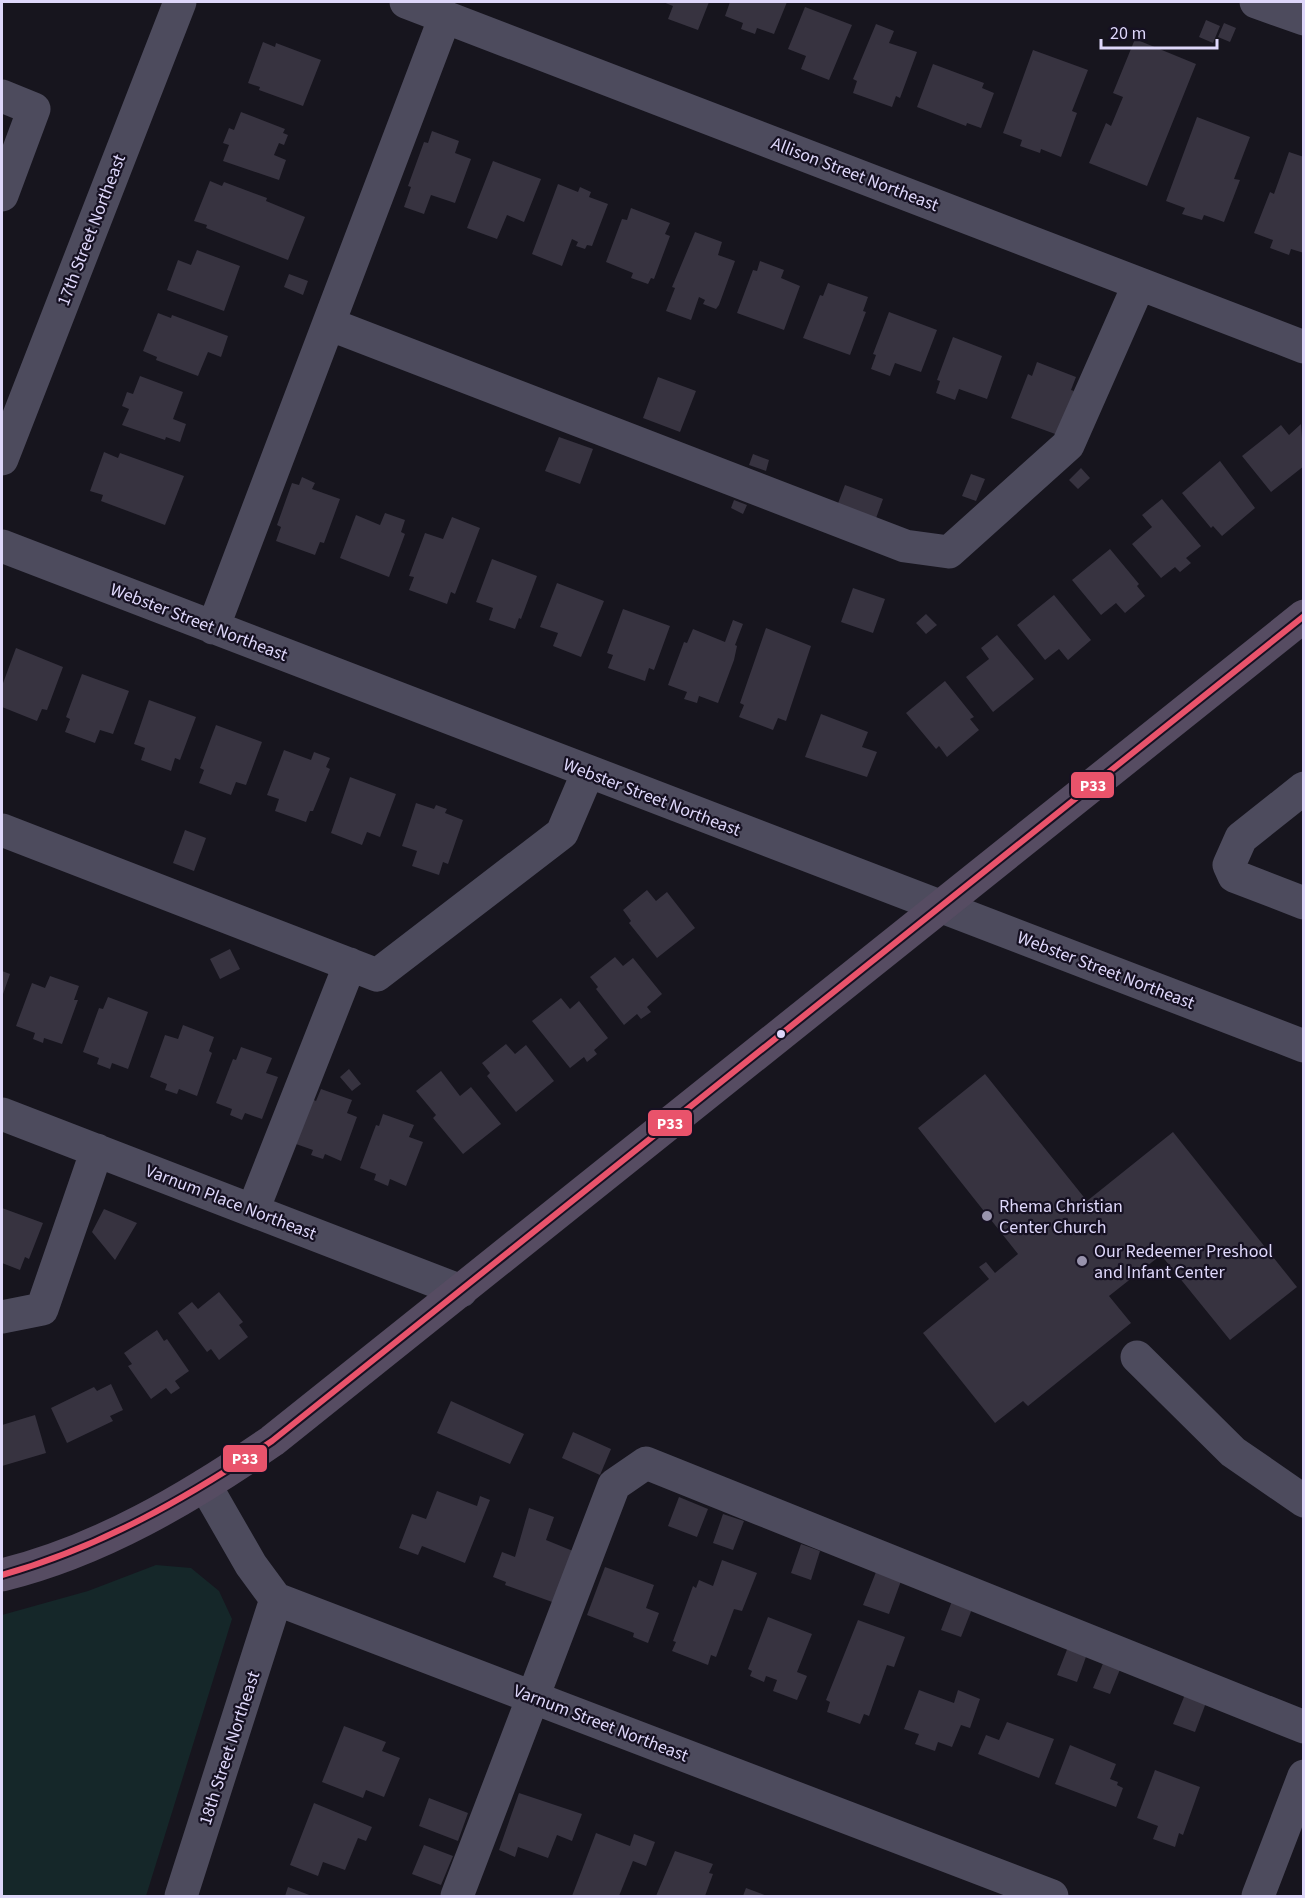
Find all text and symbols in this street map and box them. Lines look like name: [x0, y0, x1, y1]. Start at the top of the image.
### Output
scale bar: [1101, 12, 1216, 50]
text: 20 m: [1110, 21, 1146, 46]
street label: Allison Street Northeast: [768, 131, 942, 218]
street label: 17th Street Northeast: [51, 151, 132, 310]
street label: Webster Street Northeast: [107, 577, 291, 668]
street label: Webster Street Northeast: [560, 752, 744, 843]
line badge: P33: [1070, 771, 1115, 799]
text: P33: [1080, 775, 1106, 797]
street label: Webster Street Northeast: [1014, 925, 1198, 1016]
unlabelled marker: [775, 1028, 787, 1040]
line badge: P33: [647, 1109, 693, 1137]
text: P33: [657, 1113, 683, 1135]
street label: Varnum Place Northeast: [142, 1158, 320, 1247]
place label: Rhema Christian Center Church: [999, 1194, 1123, 1240]
marker: Rhema Christian Center Church: [980, 1209, 994, 1223]
place label: Our Redeemer Preshool and Infant Center: [1094, 1239, 1273, 1285]
marker: Our Redeemer Preshool and Infant Center: [1075, 1254, 1089, 1268]
line badge: P33: [222, 1444, 268, 1473]
text: P33: [232, 1448, 258, 1470]
street label: 18th Street Northeast: [193, 1668, 266, 1828]
street label: Varnum Street Northeast: [510, 1679, 692, 1768]

